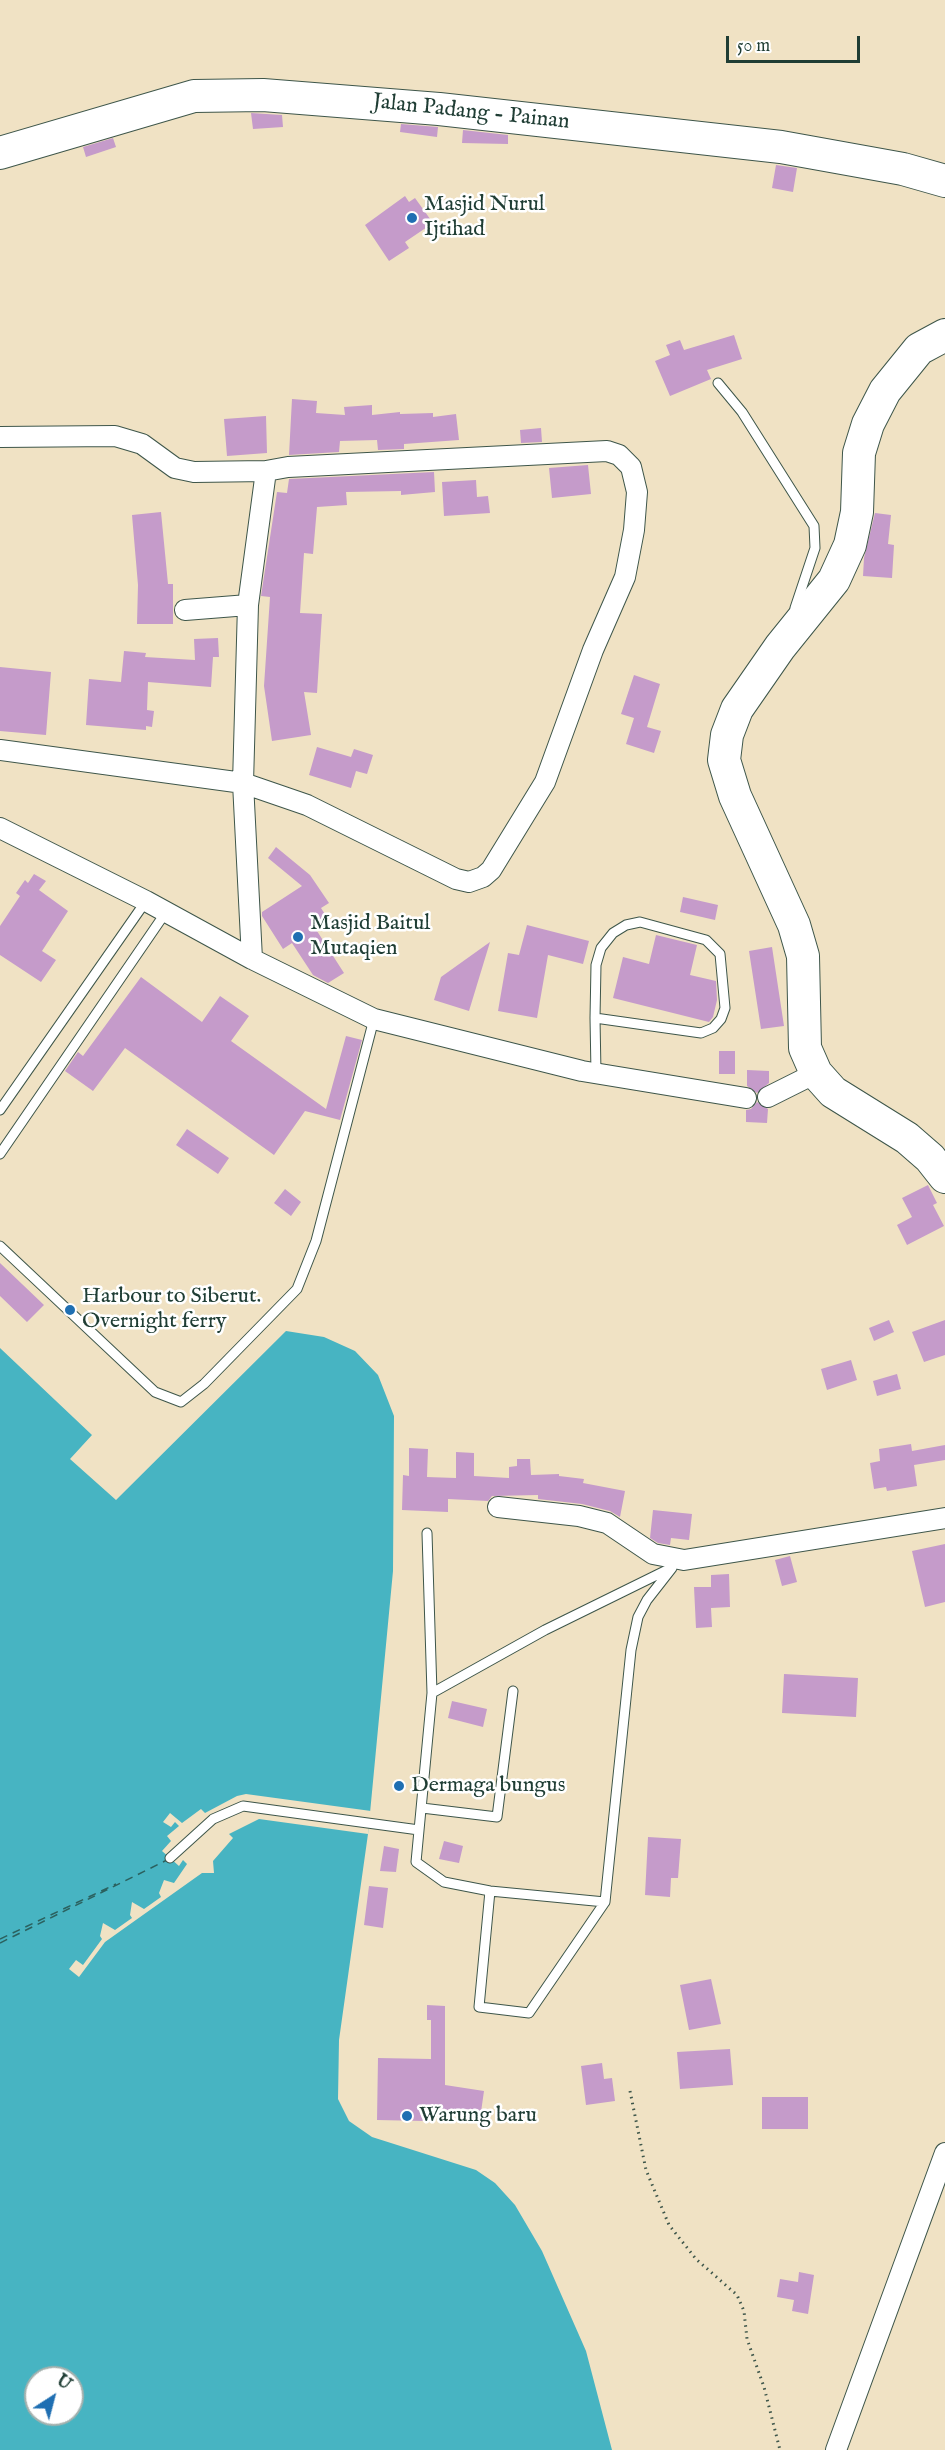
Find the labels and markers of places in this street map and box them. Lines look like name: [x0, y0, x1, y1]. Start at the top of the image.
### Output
place label: Masjid Nurul Ijtihad: [424, 192, 545, 243]
marker: Masjid Nurul Ijtihad: [405, 211, 419, 225]
place label: Masjid Baitul Mutaqien: [310, 911, 430, 962]
marker: Masjid Baitul Mutaqien: [291, 930, 305, 944]
place label: Harbour to Siberut. Overnight ferry: [82, 1284, 261, 1336]
marker: Harbour to Siberut. Overnight ferry: [63, 1303, 77, 1317]
place label: Dermaga bungus: [411, 1773, 565, 1799]
marker: Dermaga bungus: [392, 1779, 406, 1793]
place label: Warung baru: [419, 2103, 537, 2129]
marker: Warung baru: [400, 2109, 414, 2123]

